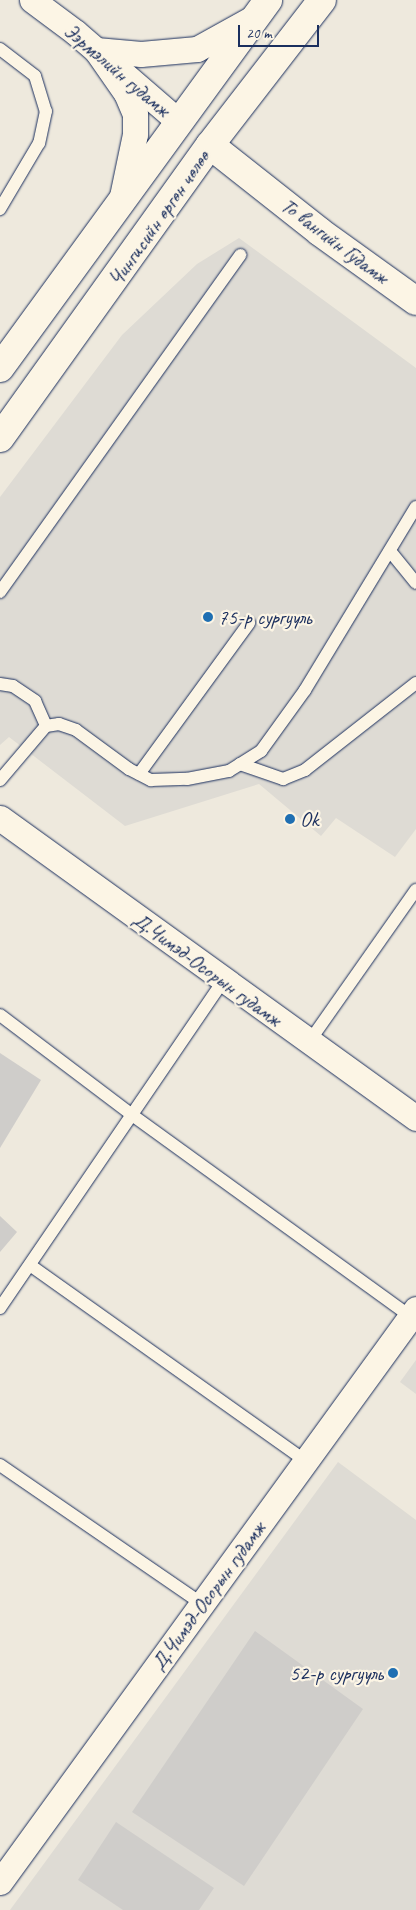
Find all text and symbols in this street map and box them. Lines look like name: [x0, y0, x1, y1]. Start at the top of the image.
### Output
scale bar: [241, 15, 322, 47]
street label: Ээрмэлийн гудамж: [59, 18, 175, 122]
text: 20 m: [246, 24, 272, 43]
street label: Чингисийн өргөн чөлөө: [103, 146, 215, 290]
street label: То вангийн Гудамж: [275, 192, 395, 290]
place label: 75-р сургууль: [218, 604, 311, 630]
marker: 75-р сургууль: [202, 611, 214, 623]
place label: Ok: [300, 806, 318, 832]
marker: Ok: [284, 813, 296, 825]
street label: Д.Чимэд-Осорын гудамж: [128, 906, 286, 1032]
street label: Д.Чимэд-Осорын гудамж: [145, 1517, 271, 1675]
place label: 52-р сургууль: [290, 1660, 383, 1686]
marker: 52-р сургууль: [387, 1667, 399, 1679]

